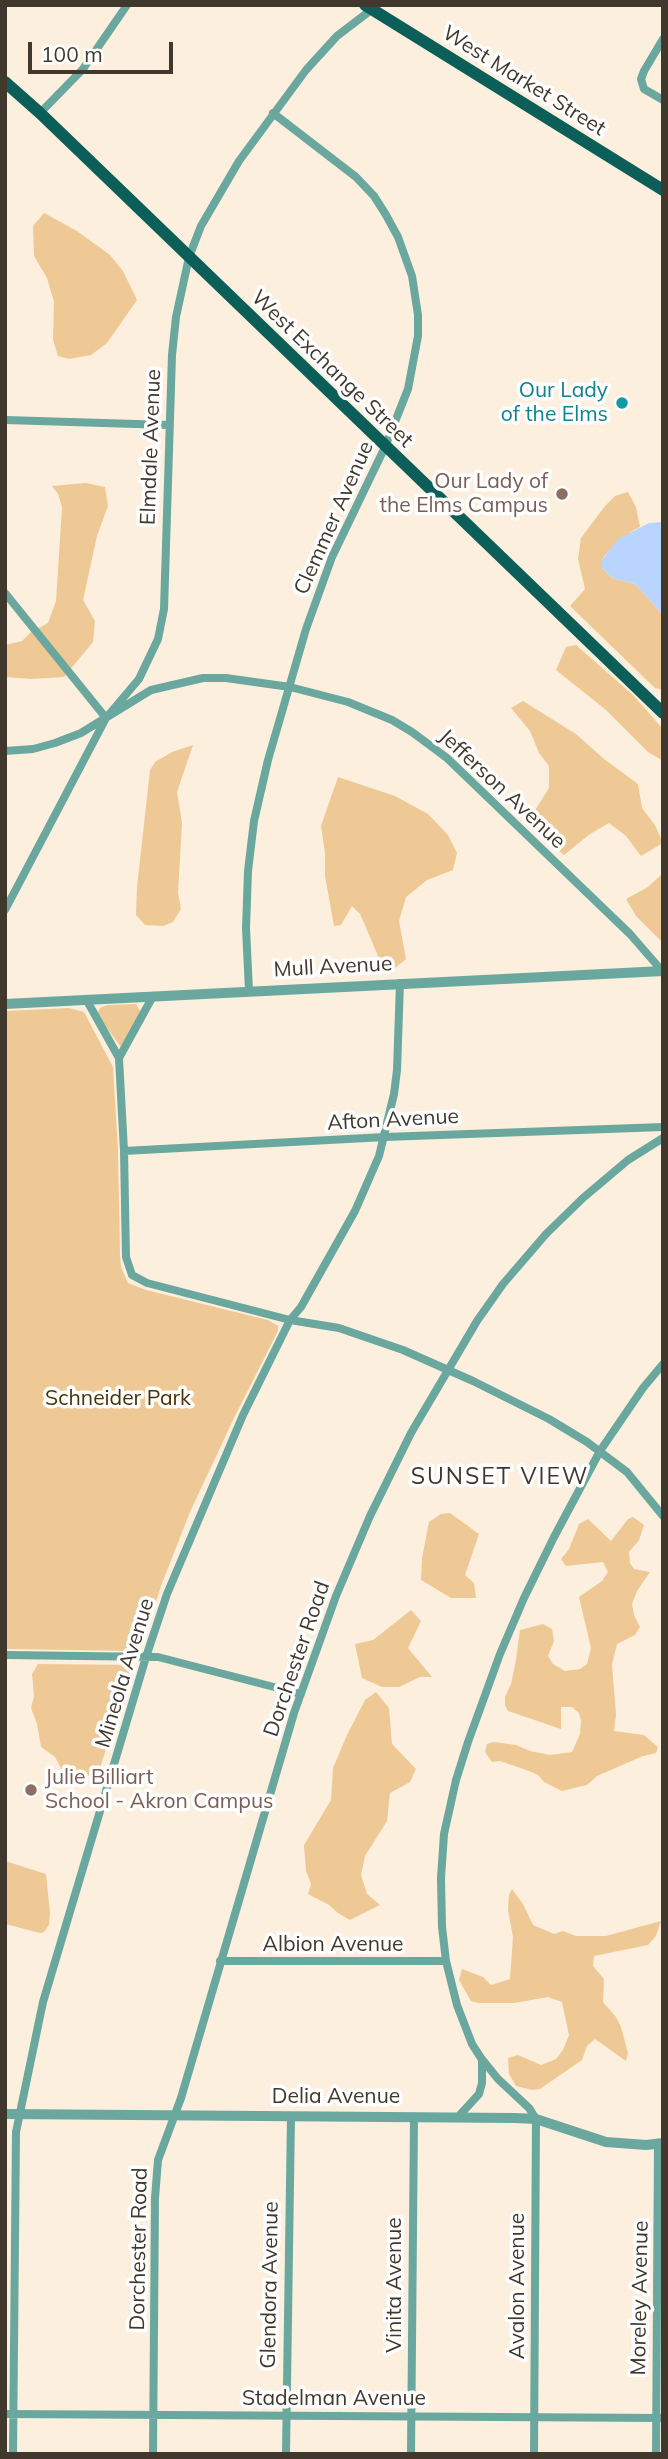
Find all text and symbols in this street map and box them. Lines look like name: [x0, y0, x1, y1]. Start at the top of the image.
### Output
street label: West Market Street: [438, 21, 610, 141]
scale bar: [32, 28, 177, 72]
text: 100 m: [41, 41, 103, 67]
street label: West Exchange Street: [246, 285, 418, 453]
street label: Elmdale Avenue: [136, 369, 166, 525]
place label: Our Lady of the Elms: [501, 378, 608, 428]
marker: Our Lady of the Elms: [614, 395, 630, 411]
street label: Clemmer Avenue: [289, 437, 379, 599]
place label: Our Lady of the Elms Campus: [380, 469, 548, 519]
marker: Our Lady of the Elms Campus: [554, 486, 570, 502]
street label: Jefferson Avenue: [433, 724, 571, 854]
street label: Mull Avenue: [273, 951, 393, 983]
street label: Afton Avenue: [326, 1104, 460, 1136]
park label: Schneider Park: [45, 1386, 191, 1412]
district label: SUNSET VIEW: [412, 1463, 588, 1491]
street label: Dorchester Road: [259, 1578, 335, 1740]
street label: Mineola Avenue: [90, 1595, 160, 1751]
place label: Julie Billiart School - Akron Campus: [45, 1765, 273, 1815]
marker: Julie Billiart School - Akron Campus: [23, 1782, 39, 1798]
street label: Albion Avenue: [263, 1932, 403, 1958]
street label: Delia Avenue: [272, 2084, 400, 2110]
street label: Dorchester Road: [125, 2167, 153, 2331]
street label: Glendora Avenue: [256, 2201, 284, 2369]
street label: Avalon Avenue: [505, 2213, 531, 2359]
street label: Vinita Avenue: [382, 2217, 408, 2353]
street label: Moreley Avenue: [626, 2220, 654, 2376]
street label: Stadelman Avenue: [242, 2386, 426, 2412]

